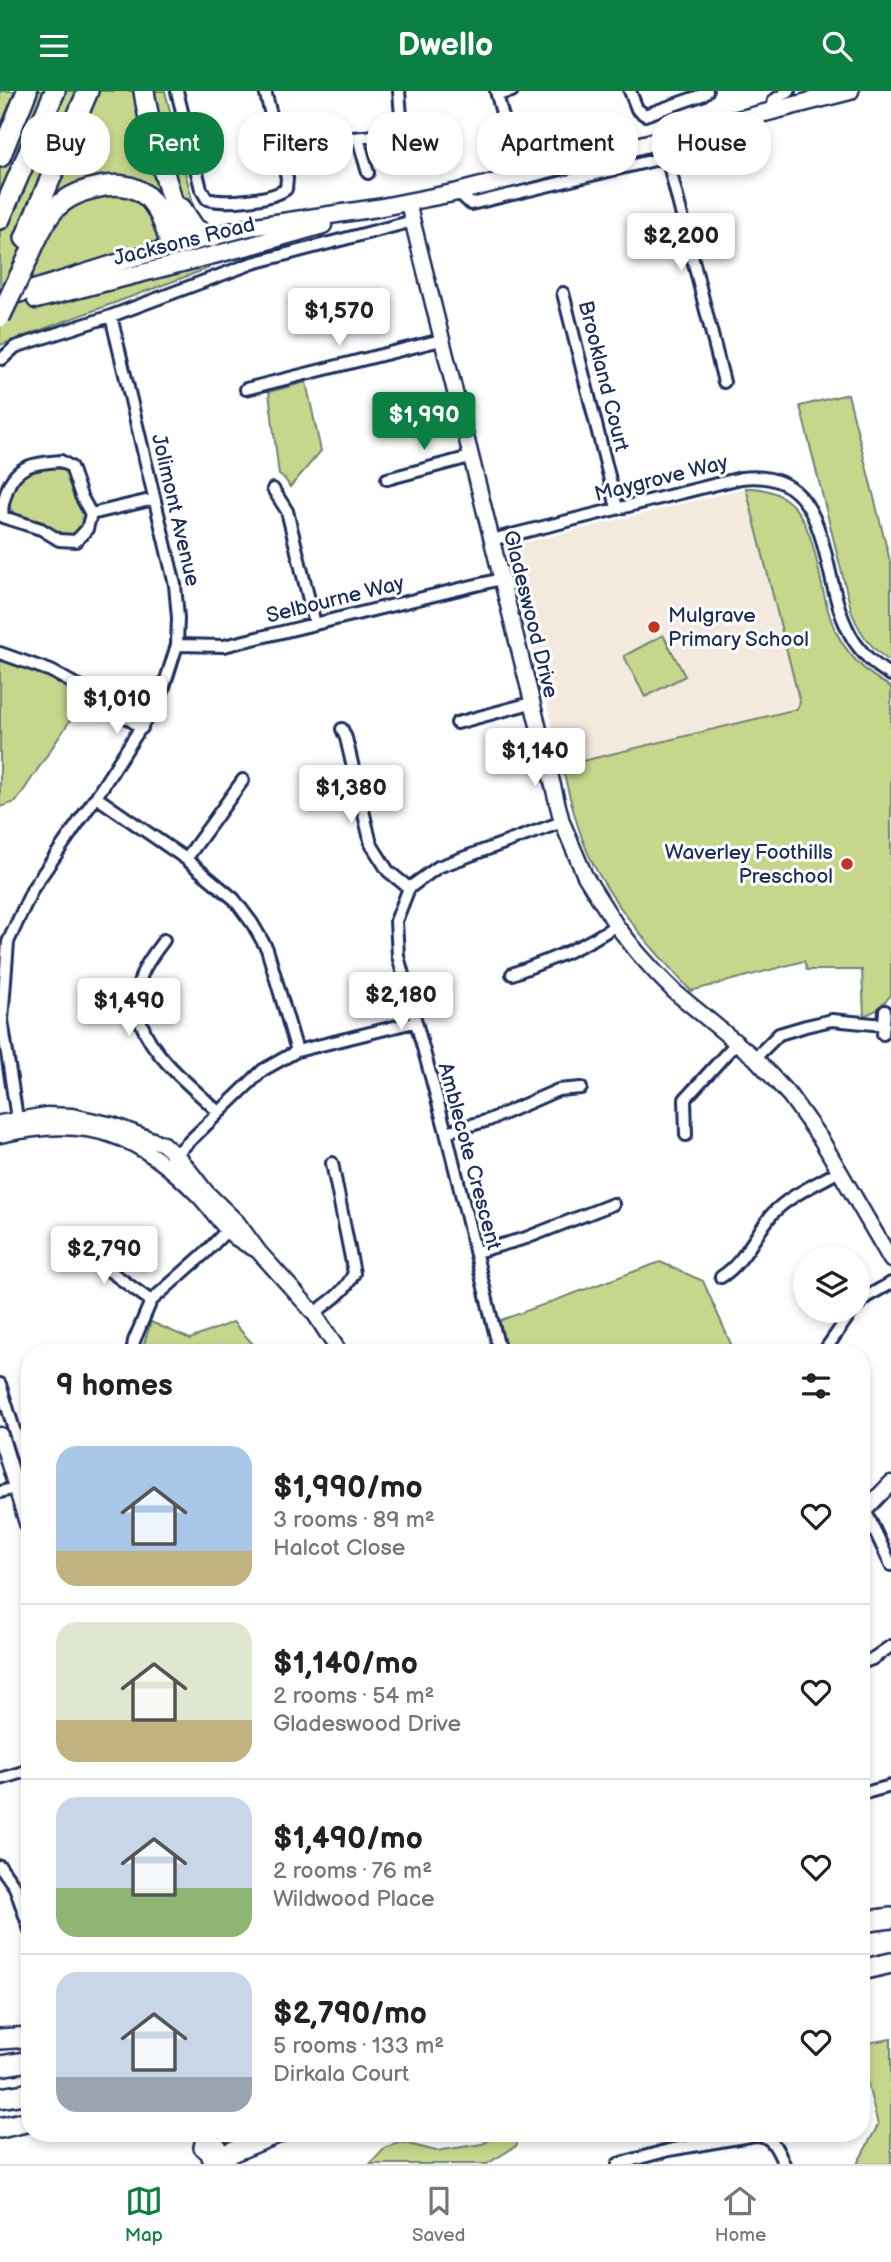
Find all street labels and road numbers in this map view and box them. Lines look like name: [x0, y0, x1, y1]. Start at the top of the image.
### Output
street label: Jacksons Road: [111, 212, 257, 271]
street label: Brookland Court: [573, 298, 634, 455]
street label: Jolimont Avenue: [146, 431, 205, 589]
street label: Maygrove Way: [592, 450, 731, 507]
street label: Gladeswood Drive: [498, 528, 563, 701]
street label: Selbourne Way: [264, 570, 407, 629]
street label: Amblecote Crescent: [432, 1060, 507, 1253]

